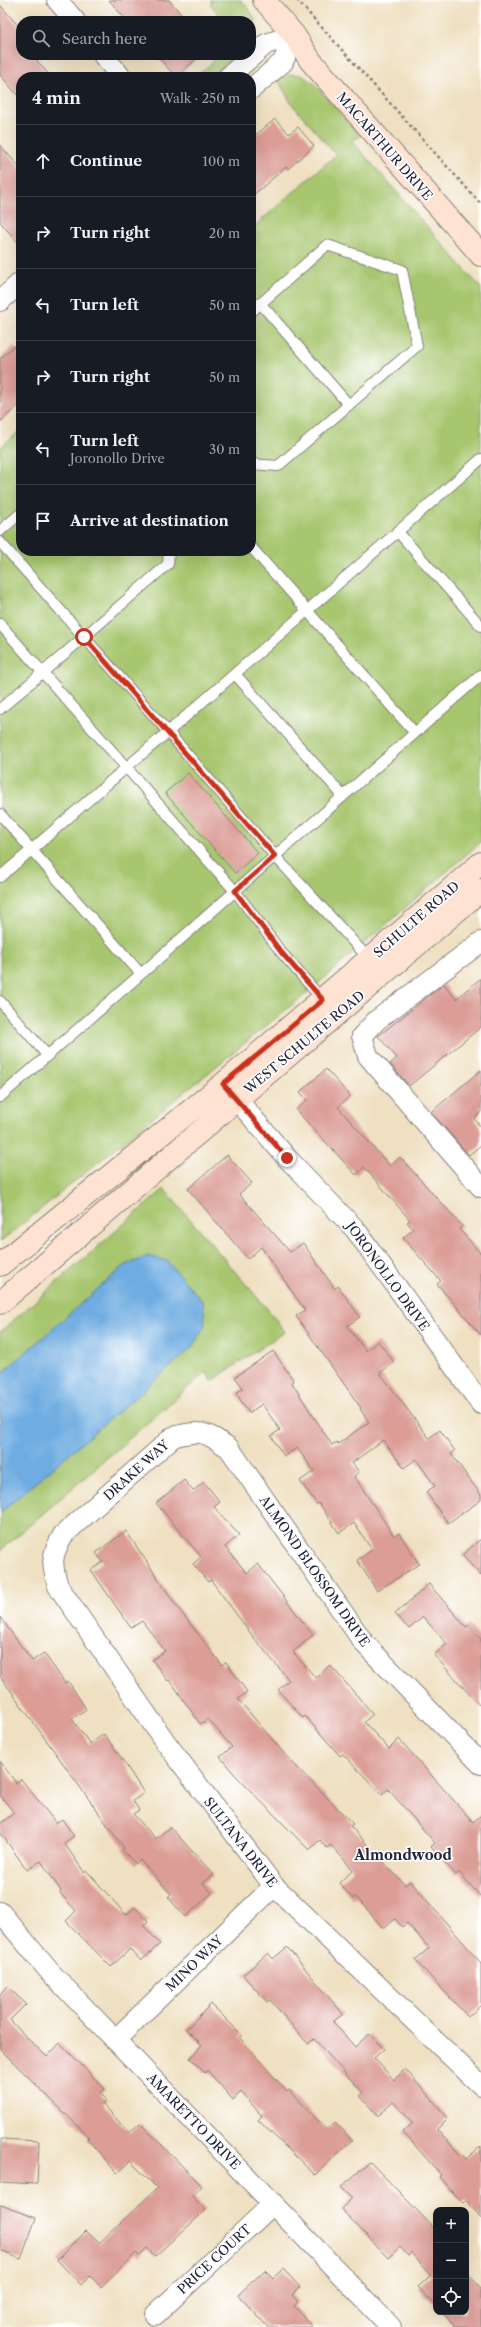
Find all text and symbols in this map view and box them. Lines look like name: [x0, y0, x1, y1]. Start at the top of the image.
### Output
search box: [16, 16, 256, 60]
icon: search: [30, 27, 52, 49]
text: Search here: [62, 29, 147, 48]
text: 4 min: [32, 88, 81, 108]
street label: MACARTHUR DRIVE: [334, 89, 436, 203]
text: Walk · 250 m: [160, 90, 240, 106]
icon: ahead: [32, 150, 54, 172]
text: Continue: [70, 151, 142, 170]
text: 100 m: [202, 153, 240, 169]
icon: right: [32, 222, 54, 244]
text: Turn right: [70, 223, 150, 242]
text: 20 m: [209, 225, 240, 241]
icon: left: [32, 294, 54, 316]
text: Turn left: [70, 295, 139, 314]
text: 50 m: [209, 297, 240, 313]
icon: right: [32, 366, 54, 388]
text: Turn right: [70, 367, 150, 386]
text: 50 m: [209, 369, 240, 385]
text: Turn left: [70, 431, 139, 450]
icon: left: [32, 438, 54, 460]
text: 30 m: [209, 441, 240, 457]
text: Joronollo Drive: [70, 450, 165, 466]
icon: arrive: [32, 510, 54, 532]
text: Arrive at destination: [70, 511, 229, 530]
route start: [75, 628, 93, 646]
street label: SCHULTE ROAD: [370, 877, 462, 961]
street label: WEST SCHULTE ROAD: [240, 987, 367, 1098]
route end: [278, 1149, 296, 1167]
street label: JORONOLLO DRIVE: [342, 1217, 433, 1334]
street label: DRAKE WAY: [100, 1436, 173, 1504]
street label: ALMOND BLOSSOM DRIVE: [256, 1492, 373, 1650]
street label: SULTANA DRIVE: [201, 1794, 281, 1890]
district label: Almondwood: [353, 1846, 452, 1864]
street label: MINO WAY: [162, 1931, 227, 1994]
street label: AMARETTO DRIVE: [143, 2069, 244, 2173]
map controls: [433, 2207, 469, 2315]
button: +: [433, 2207, 469, 2243]
street label: PRICE COURT: [174, 2221, 254, 2297]
button: −: [433, 2243, 469, 2279]
button: locate: [433, 2279, 469, 2315]

